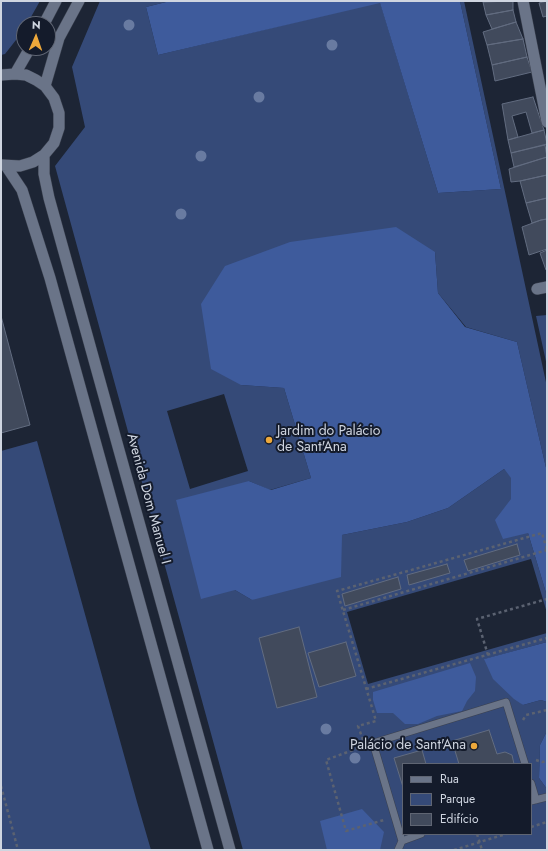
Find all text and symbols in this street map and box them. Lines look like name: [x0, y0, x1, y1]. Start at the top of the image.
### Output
north arrow: [16, 16, 56, 56]
text: N: [32, 17, 41, 33]
place label: Jardim do Palácio de Sant'Ana: [277, 424, 380, 456]
street label: Avenida Dom Manuel I: [122, 432, 174, 566]
marker: Jardim do Palácio de Sant'Ana: [264, 435, 274, 445]
place label: Palácio de Sant'Ana: [350, 738, 466, 754]
marker: Palácio de Sant'Ana: [469, 741, 479, 751]
legend: [402, 763, 532, 835]
text: Rua: [440, 770, 459, 788]
text: Parque: [440, 790, 475, 808]
text: Edifício: [440, 810, 479, 828]

